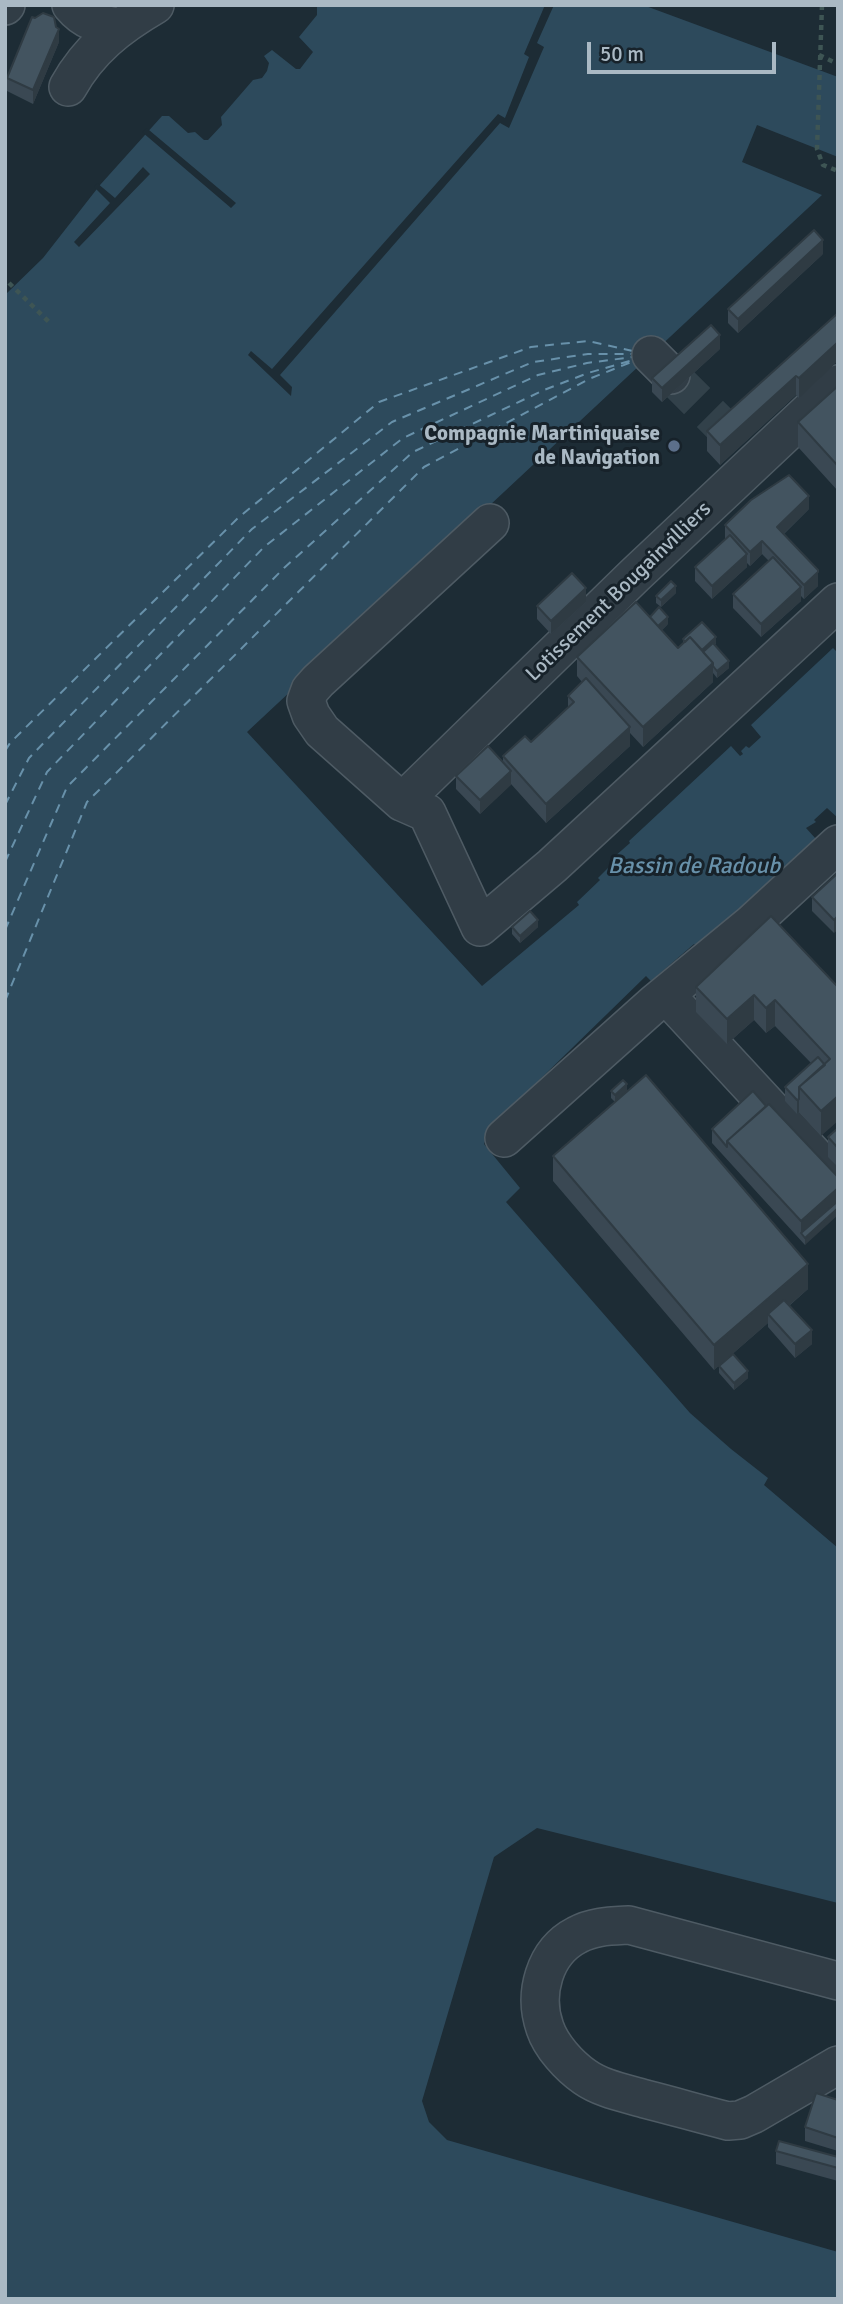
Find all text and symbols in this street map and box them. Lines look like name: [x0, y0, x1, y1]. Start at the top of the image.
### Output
scale bar: [591, 28, 780, 72]
text: 50 m: [600, 41, 644, 67]
place label: Compagnie Martiniquaise de Navigation: [424, 421, 660, 471]
marker: Compagnie Martiniquaise de Navigation: [666, 438, 682, 454]
street label: Lotissement Bougainvilliers: [521, 497, 717, 687]
water label: Bassin de Radoub: [608, 853, 780, 881]

